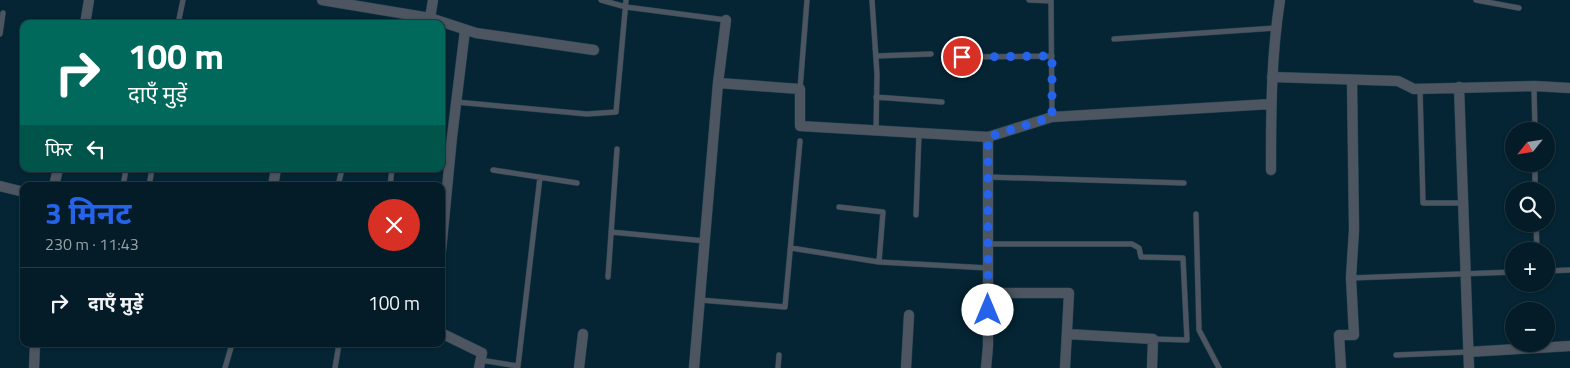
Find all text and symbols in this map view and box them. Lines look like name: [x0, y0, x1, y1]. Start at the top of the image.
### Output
text: 100 m: [128, 29, 224, 83]
pin: [941, 36, 983, 78]
icon: right: [45, 40, 110, 105]
icon: arrive: [948, 43, 976, 71]
text: दाएँ मुड़ें: [128, 77, 187, 111]
north arrow: [1505, 122, 1555, 172]
map controls: [1505, 122, 1555, 352]
text: फिर: [45, 134, 72, 163]
icon: left: [82, 135, 110, 163]
button: search: [1505, 182, 1555, 232]
text: 3 मिनट: [45, 190, 131, 236]
button: close: [368, 199, 420, 251]
text: 230 m · 11:43: [45, 232, 139, 256]
button: +: [1505, 242, 1555, 292]
position arrow: [961, 283, 1013, 335]
text: दाएँ मुड़ें: [88, 288, 143, 317]
text: 100 m: [368, 288, 420, 317]
icon: right: [45, 289, 73, 317]
button: −: [1505, 302, 1555, 352]

